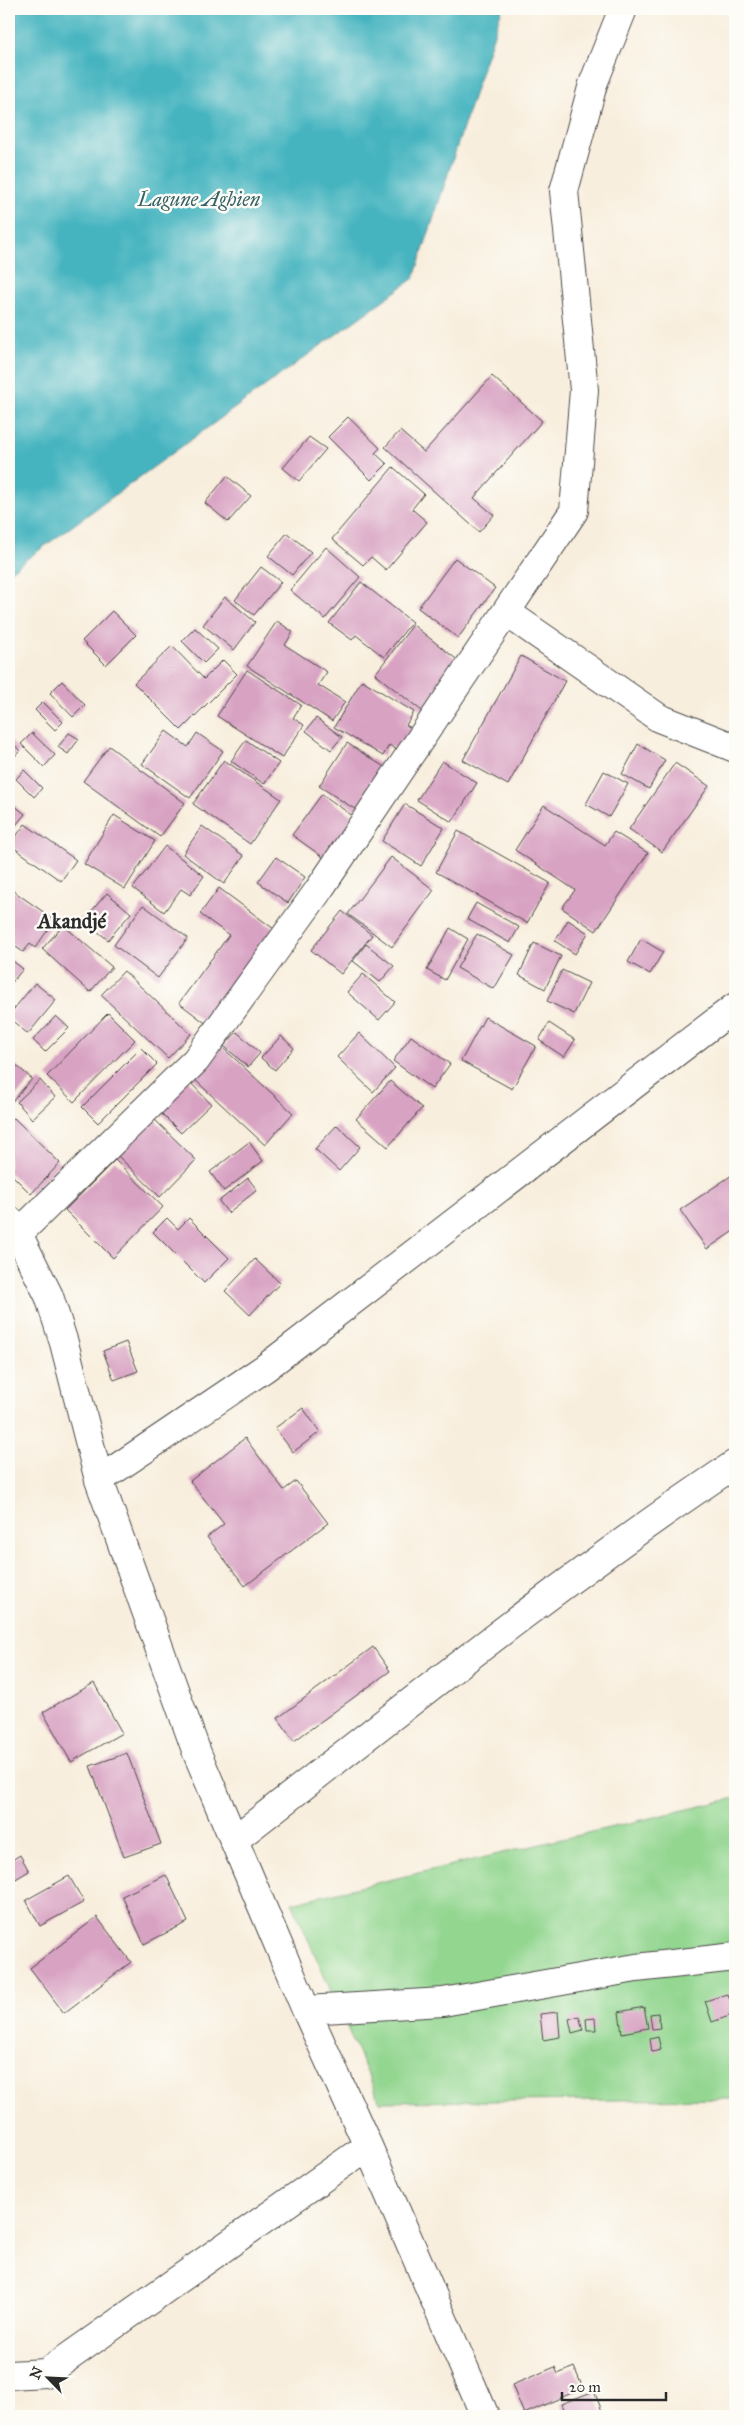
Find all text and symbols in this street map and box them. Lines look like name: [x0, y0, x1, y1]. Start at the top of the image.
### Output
water label: Lagune Aghien: [137, 187, 261, 211]
district label: Akandjé: [36, 908, 107, 934]
north arrow: [22, 2352, 72, 2402]
text: N: [26, 2364, 47, 2382]
scale bar: [562, 2370, 665, 2402]
text: 20 m: [569, 2378, 601, 2396]

